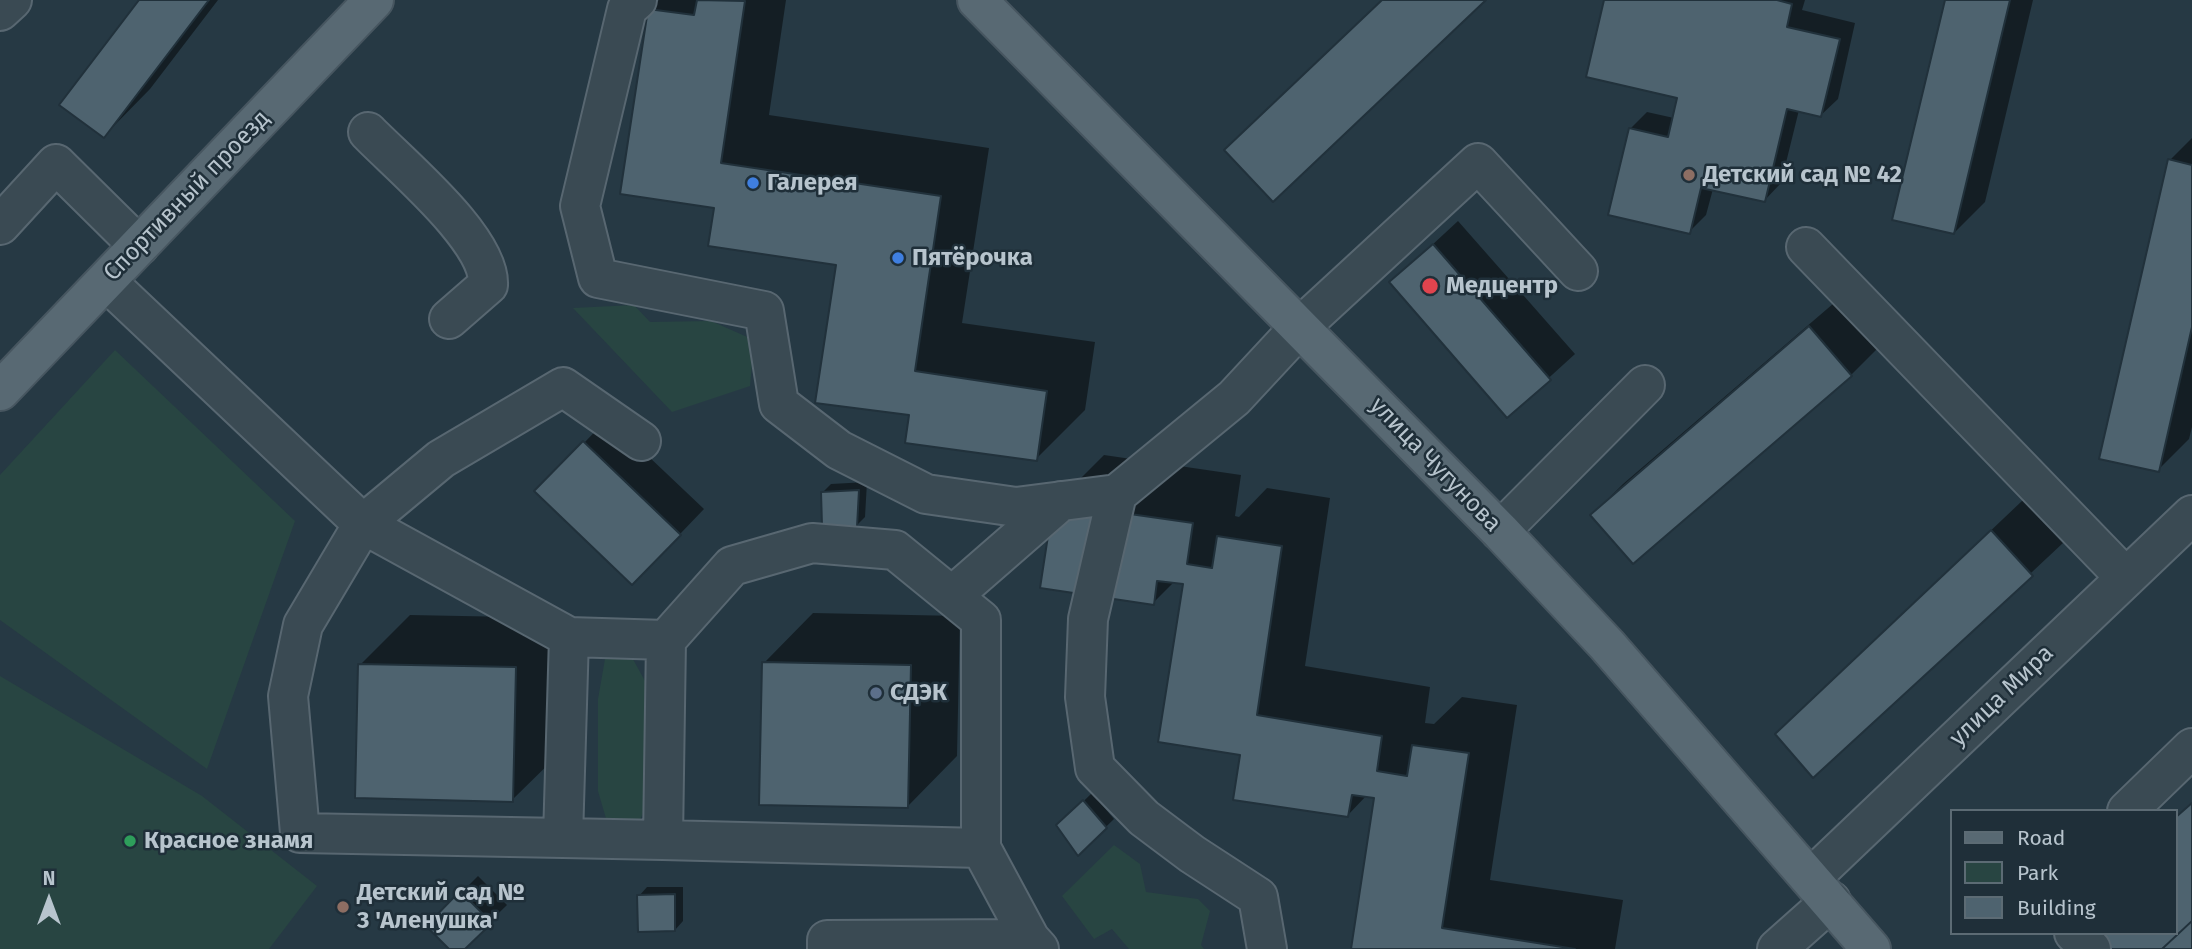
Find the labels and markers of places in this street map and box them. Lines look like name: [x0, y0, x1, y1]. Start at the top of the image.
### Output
place label: Детский сад № 42: [1703, 161, 1902, 189]
marker: Детский сад № 42: [1681, 167, 1697, 183]
place label: Галерея: [767, 169, 858, 197]
marker: Галерея: [745, 175, 761, 191]
place label: Пятёрочка: [912, 244, 1033, 272]
marker: Пятёрочка: [890, 250, 906, 266]
place label: Медцентр: [1446, 272, 1558, 300]
marker: Медцентр: [1420, 276, 1440, 296]
place label: СДЭК: [890, 679, 947, 707]
marker: СДЭК: [868, 685, 884, 701]
place label: Красное знамя: [144, 827, 313, 855]
marker: Красное знамя: [122, 833, 138, 849]
place label: Детский сад № 3 'Аленушка': [357, 879, 525, 935]
marker: Детский сад № 3 'Аленушка': [335, 899, 351, 915]

